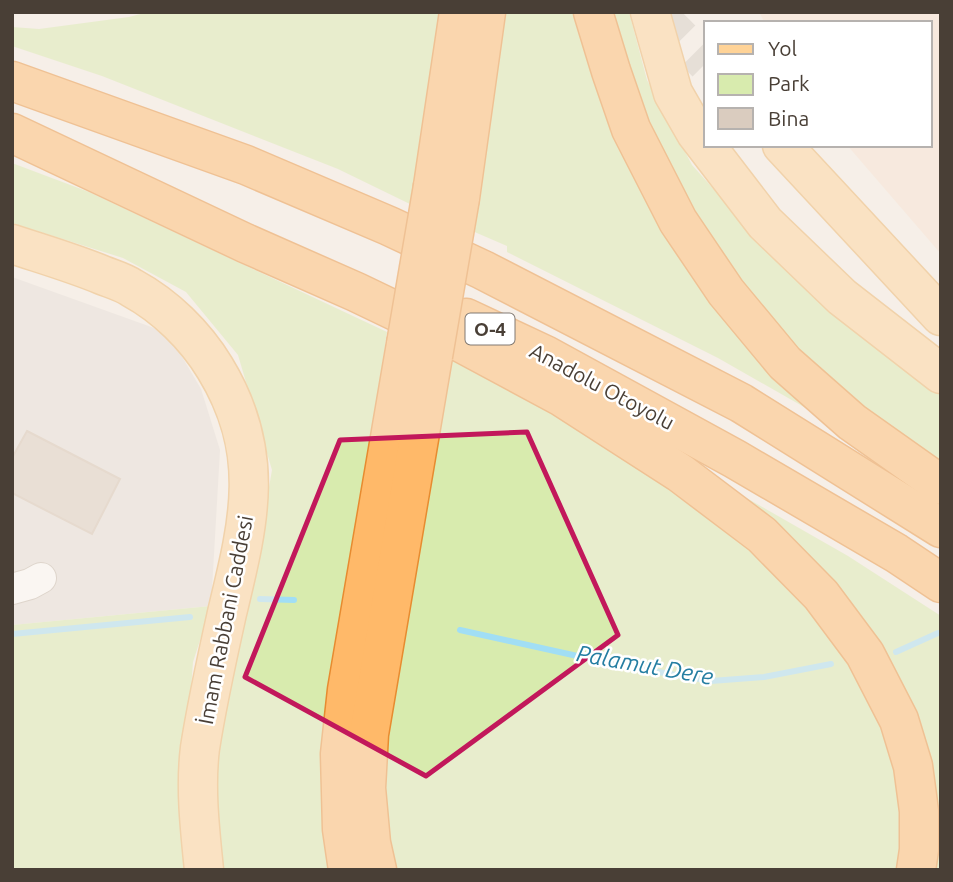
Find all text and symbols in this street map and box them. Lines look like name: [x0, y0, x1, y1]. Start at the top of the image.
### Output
legend: [704, 21, 932, 147]
text: Yol: [768, 36, 797, 60]
text: Park: [768, 71, 810, 95]
text: Bina: [768, 106, 809, 130]
road number: O-4: [466, 314, 514, 344]
street label: Anadolu Otoyolu: [526, 338, 679, 434]
street label: İmam Rabbani Caddesi: [193, 513, 257, 726]
water label: Palamut Dere: [575, 640, 716, 689]

